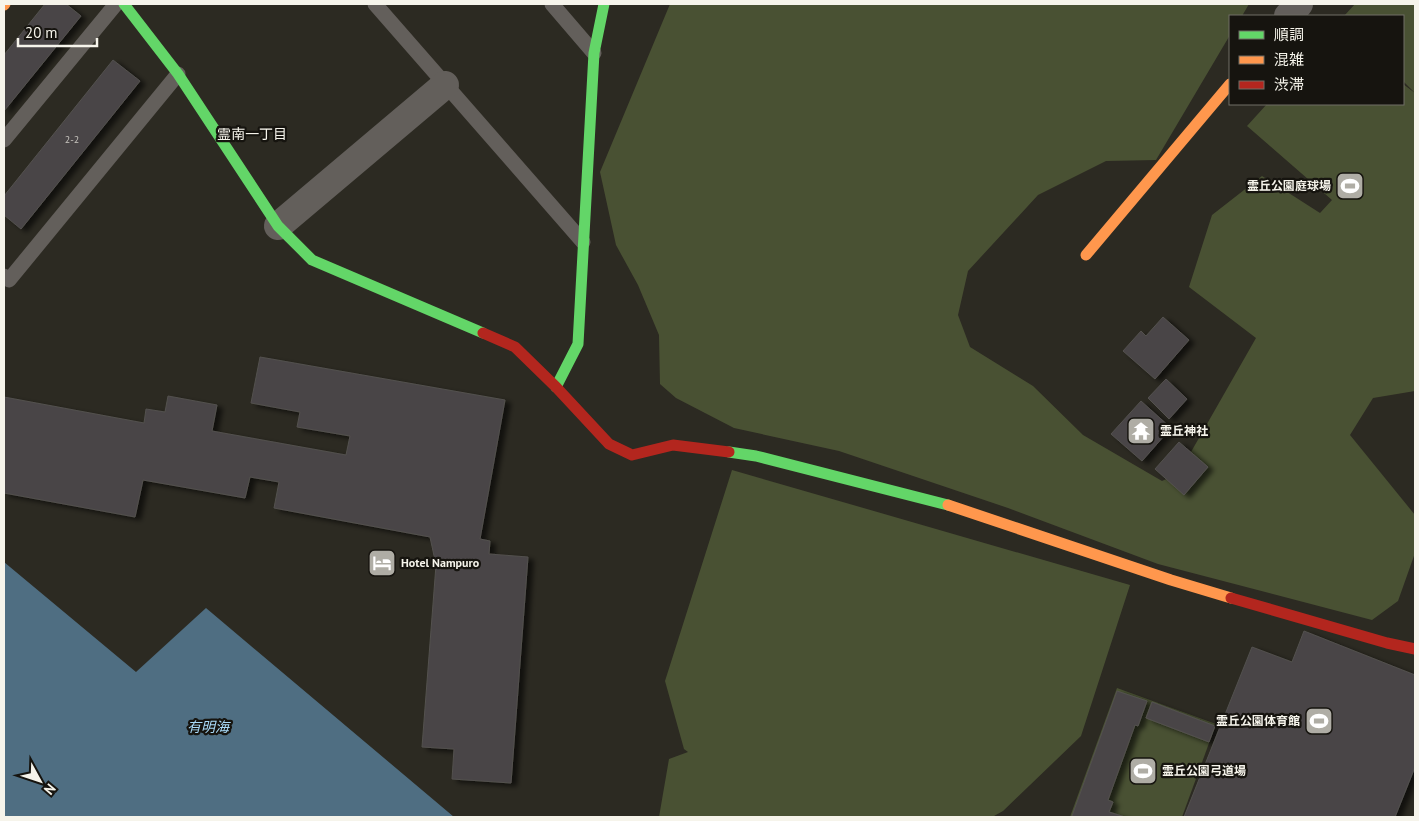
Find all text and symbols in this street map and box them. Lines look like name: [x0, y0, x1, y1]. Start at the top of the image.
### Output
scale bar: [18, 15, 96, 47]
legend: [1229, 15, 1404, 105]
text: 20 m: [25, 23, 58, 42]
text: 順調: [1274, 25, 1304, 44]
text: 混雑: [1274, 50, 1304, 69]
text: 渋滞: [1274, 75, 1304, 94]
district label: 霊南一丁目: [217, 125, 287, 143]
house number: 2-2: [65, 133, 79, 146]
sports icon: 霊丘公園庭球場: [1335, 171, 1365, 201]
place label: 霊丘公園庭球場: [1247, 178, 1331, 193]
temple icon: 霊丘神社: [1126, 416, 1156, 446]
place label: 霊丘神社: [1160, 423, 1208, 438]
hotel icon: Hotel Nampuro: [367, 548, 397, 578]
place label: Hotel Nampuro: [401, 555, 480, 570]
sports icon: 霊丘公園体育館: [1304, 706, 1334, 736]
place label: 霊丘公園体育館: [1216, 713, 1300, 728]
water label: 有明海: [187, 718, 231, 736]
north arrow: [15, 756, 65, 806]
sports icon: 霊丘公園弓道場: [1128, 756, 1158, 786]
place label: 霊丘公園弓道場: [1162, 763, 1246, 778]
text: N: [40, 780, 60, 799]

